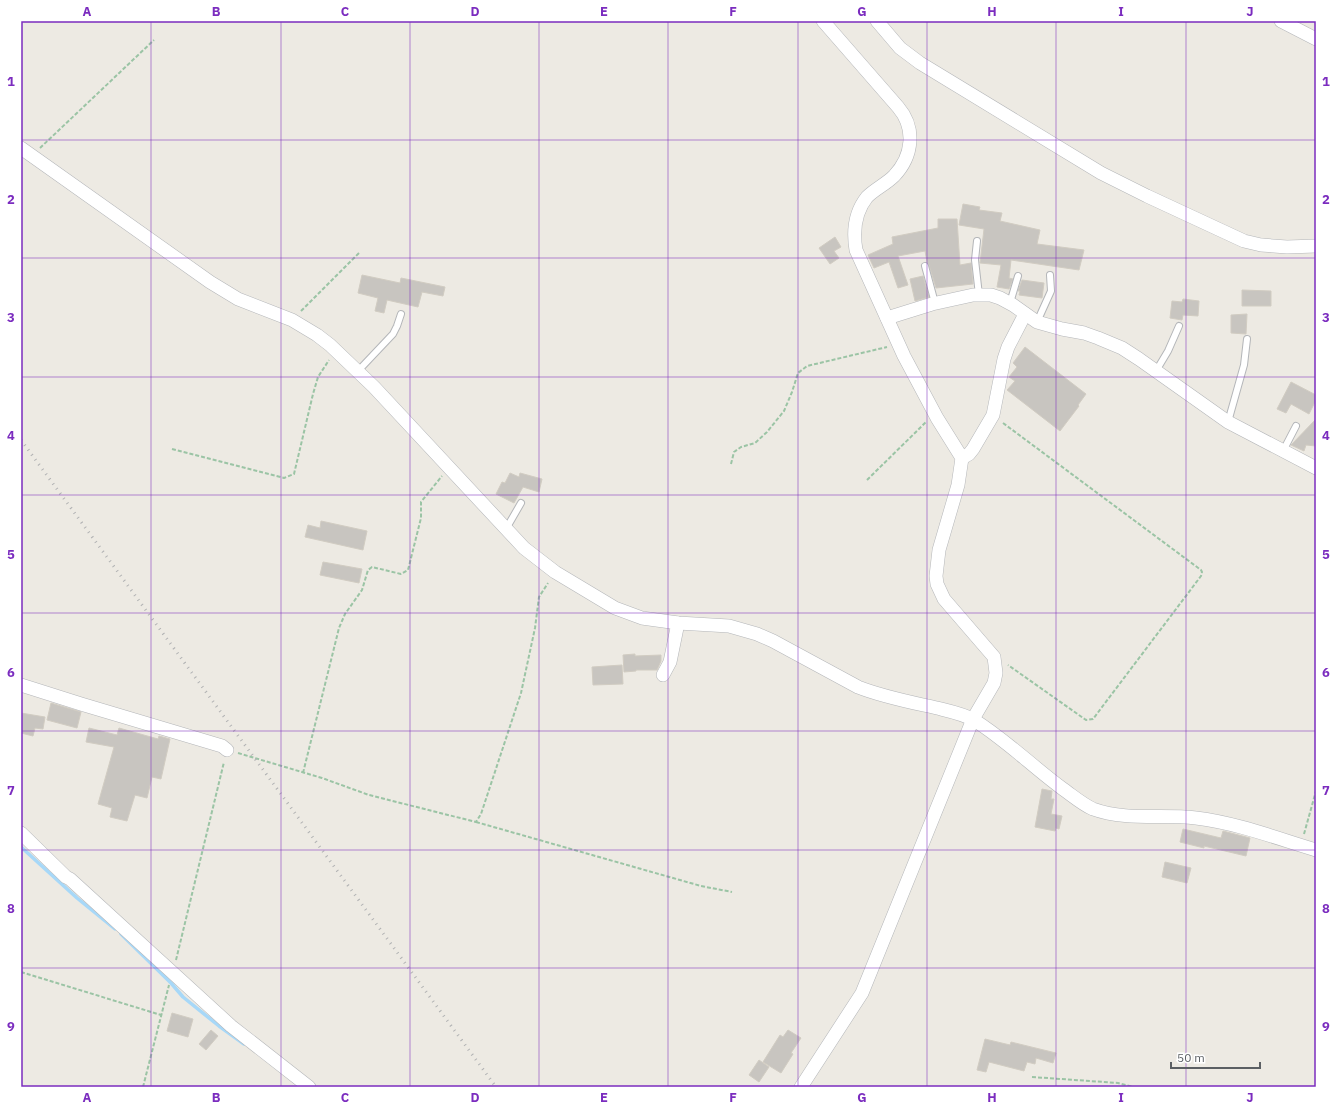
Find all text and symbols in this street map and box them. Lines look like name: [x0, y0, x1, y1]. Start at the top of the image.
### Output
text: A: [83, 3, 92, 20]
text: B: [212, 3, 221, 20]
text: C: [341, 3, 350, 20]
text: D: [470, 3, 480, 20]
text: E: [600, 3, 608, 20]
text: F: [729, 3, 737, 20]
text: G: [857, 3, 867, 20]
text: H: [987, 3, 997, 20]
text: I: [1118, 3, 1124, 20]
text: J: [1246, 3, 1254, 20]
text: 1: [7, 73, 15, 90]
text: 1: [1322, 73, 1330, 90]
text: 2: [7, 191, 15, 208]
text: 2: [1322, 191, 1330, 208]
text: 3: [7, 309, 15, 326]
text: 3: [1322, 309, 1330, 326]
text: 4: [7, 427, 15, 444]
text: 4: [1322, 427, 1330, 444]
text: 5: [7, 546, 15, 563]
text: 5: [1322, 546, 1330, 563]
text: 6: [7, 664, 15, 681]
text: 6: [1322, 664, 1330, 681]
text: 7: [7, 782, 15, 799]
text: 7: [1322, 782, 1330, 799]
text: 8: [7, 900, 15, 917]
text: 8: [1322, 900, 1330, 917]
text: 9: [7, 1018, 15, 1035]
text: 9: [1322, 1018, 1330, 1035]
scale bar: [1171, 1044, 1260, 1070]
text: 50 m: [1177, 1050, 1205, 1065]
text: A: [83, 1089, 92, 1106]
text: B: [212, 1089, 221, 1106]
text: C: [341, 1089, 350, 1106]
text: D: [470, 1089, 480, 1106]
text: E: [600, 1089, 608, 1106]
text: F: [729, 1089, 737, 1106]
text: G: [857, 1089, 867, 1106]
text: H: [987, 1089, 997, 1106]
text: I: [1118, 1089, 1124, 1106]
text: J: [1246, 1089, 1254, 1106]

